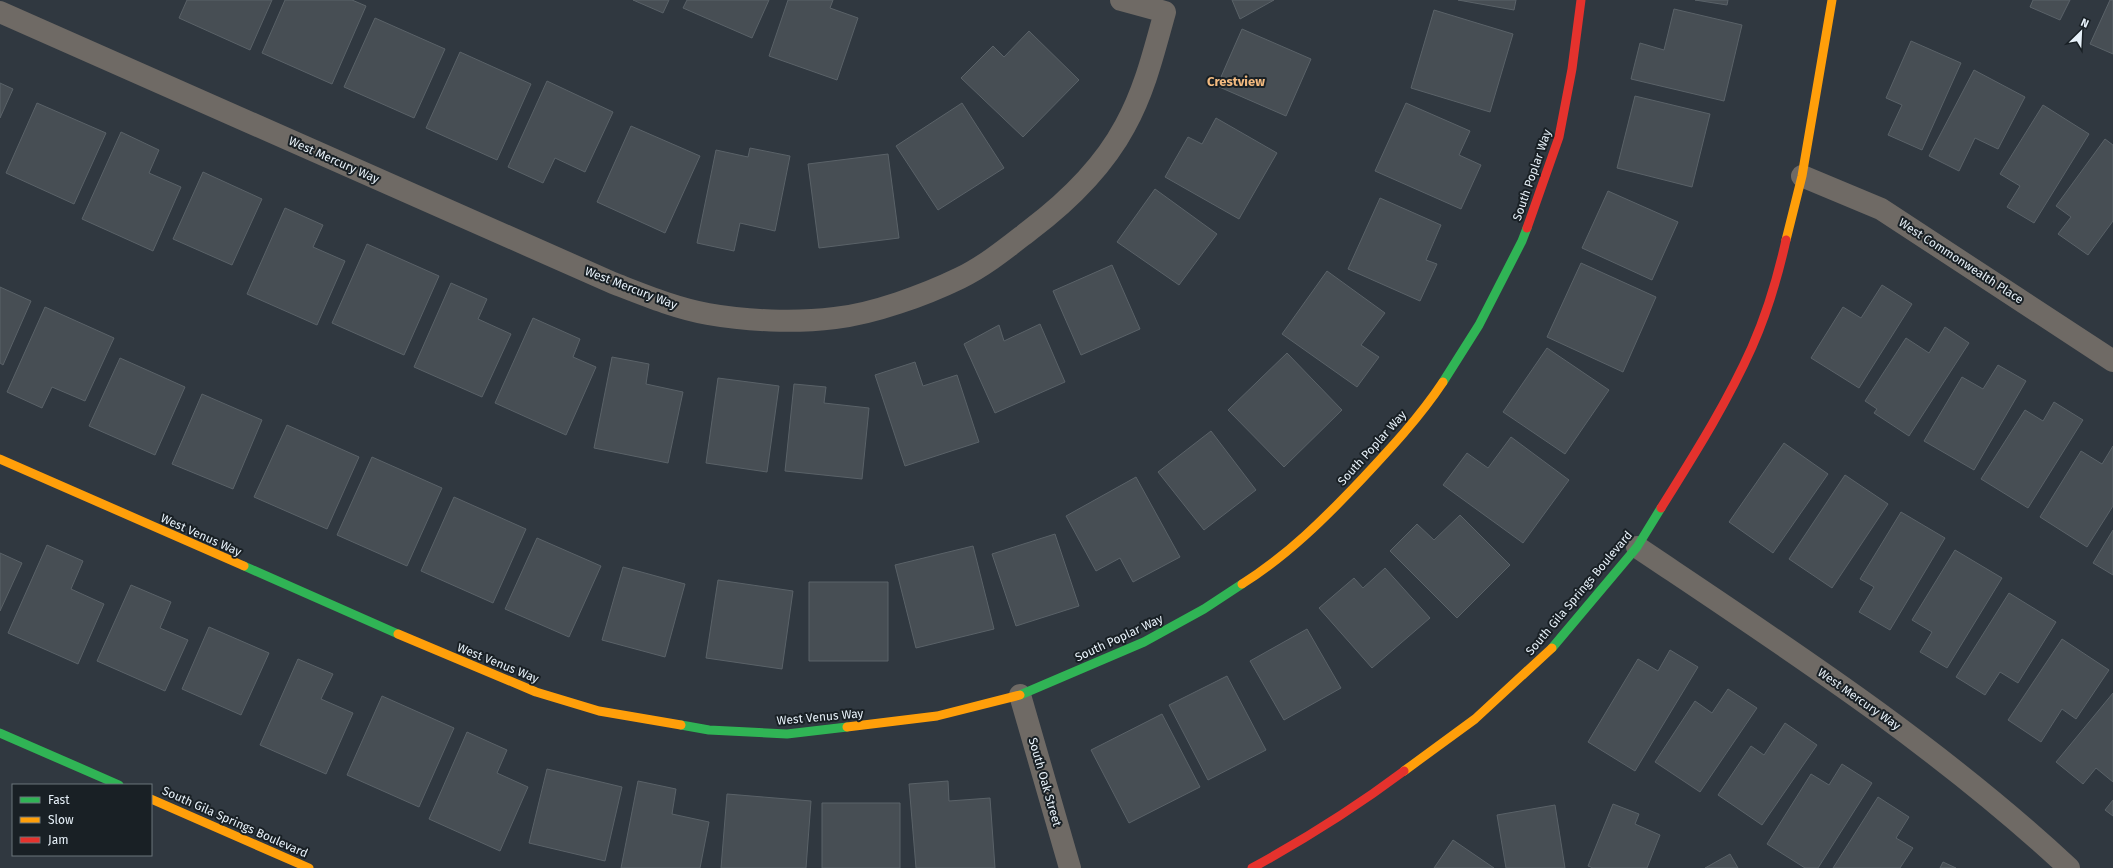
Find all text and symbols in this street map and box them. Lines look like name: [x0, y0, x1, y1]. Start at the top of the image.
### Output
north arrow: [2061, 12, 2101, 52]
text: N: [2079, 16, 2091, 31]
district label: Crestview: [1207, 74, 1265, 89]
street label: South Poplar Way: [1510, 128, 1554, 222]
street label: West Mercury Way: [287, 134, 382, 186]
street label: West Commonwealth Place: [1896, 215, 2026, 307]
street label: West Mercury Way: [583, 264, 679, 312]
street label: South Poplar Way: [1335, 408, 1409, 488]
street label: West Venus Way: [158, 511, 244, 559]
street label: South Gila Springs Boulevard: [1523, 528, 1635, 658]
street label: South Poplar Way: [1073, 611, 1165, 665]
street label: West Venus Way: [455, 640, 541, 686]
street label: West Mercury Way: [1815, 665, 1903, 733]
street label: West Venus Way: [776, 706, 864, 728]
street label: South Oak Street: [1026, 736, 1065, 829]
legend: [12, 784, 152, 856]
street label: South Gila Springs Boulevard: [160, 784, 310, 860]
text: Fast: [48, 793, 70, 807]
text: Slow: [48, 813, 74, 827]
text: Jam: [48, 833, 68, 847]

